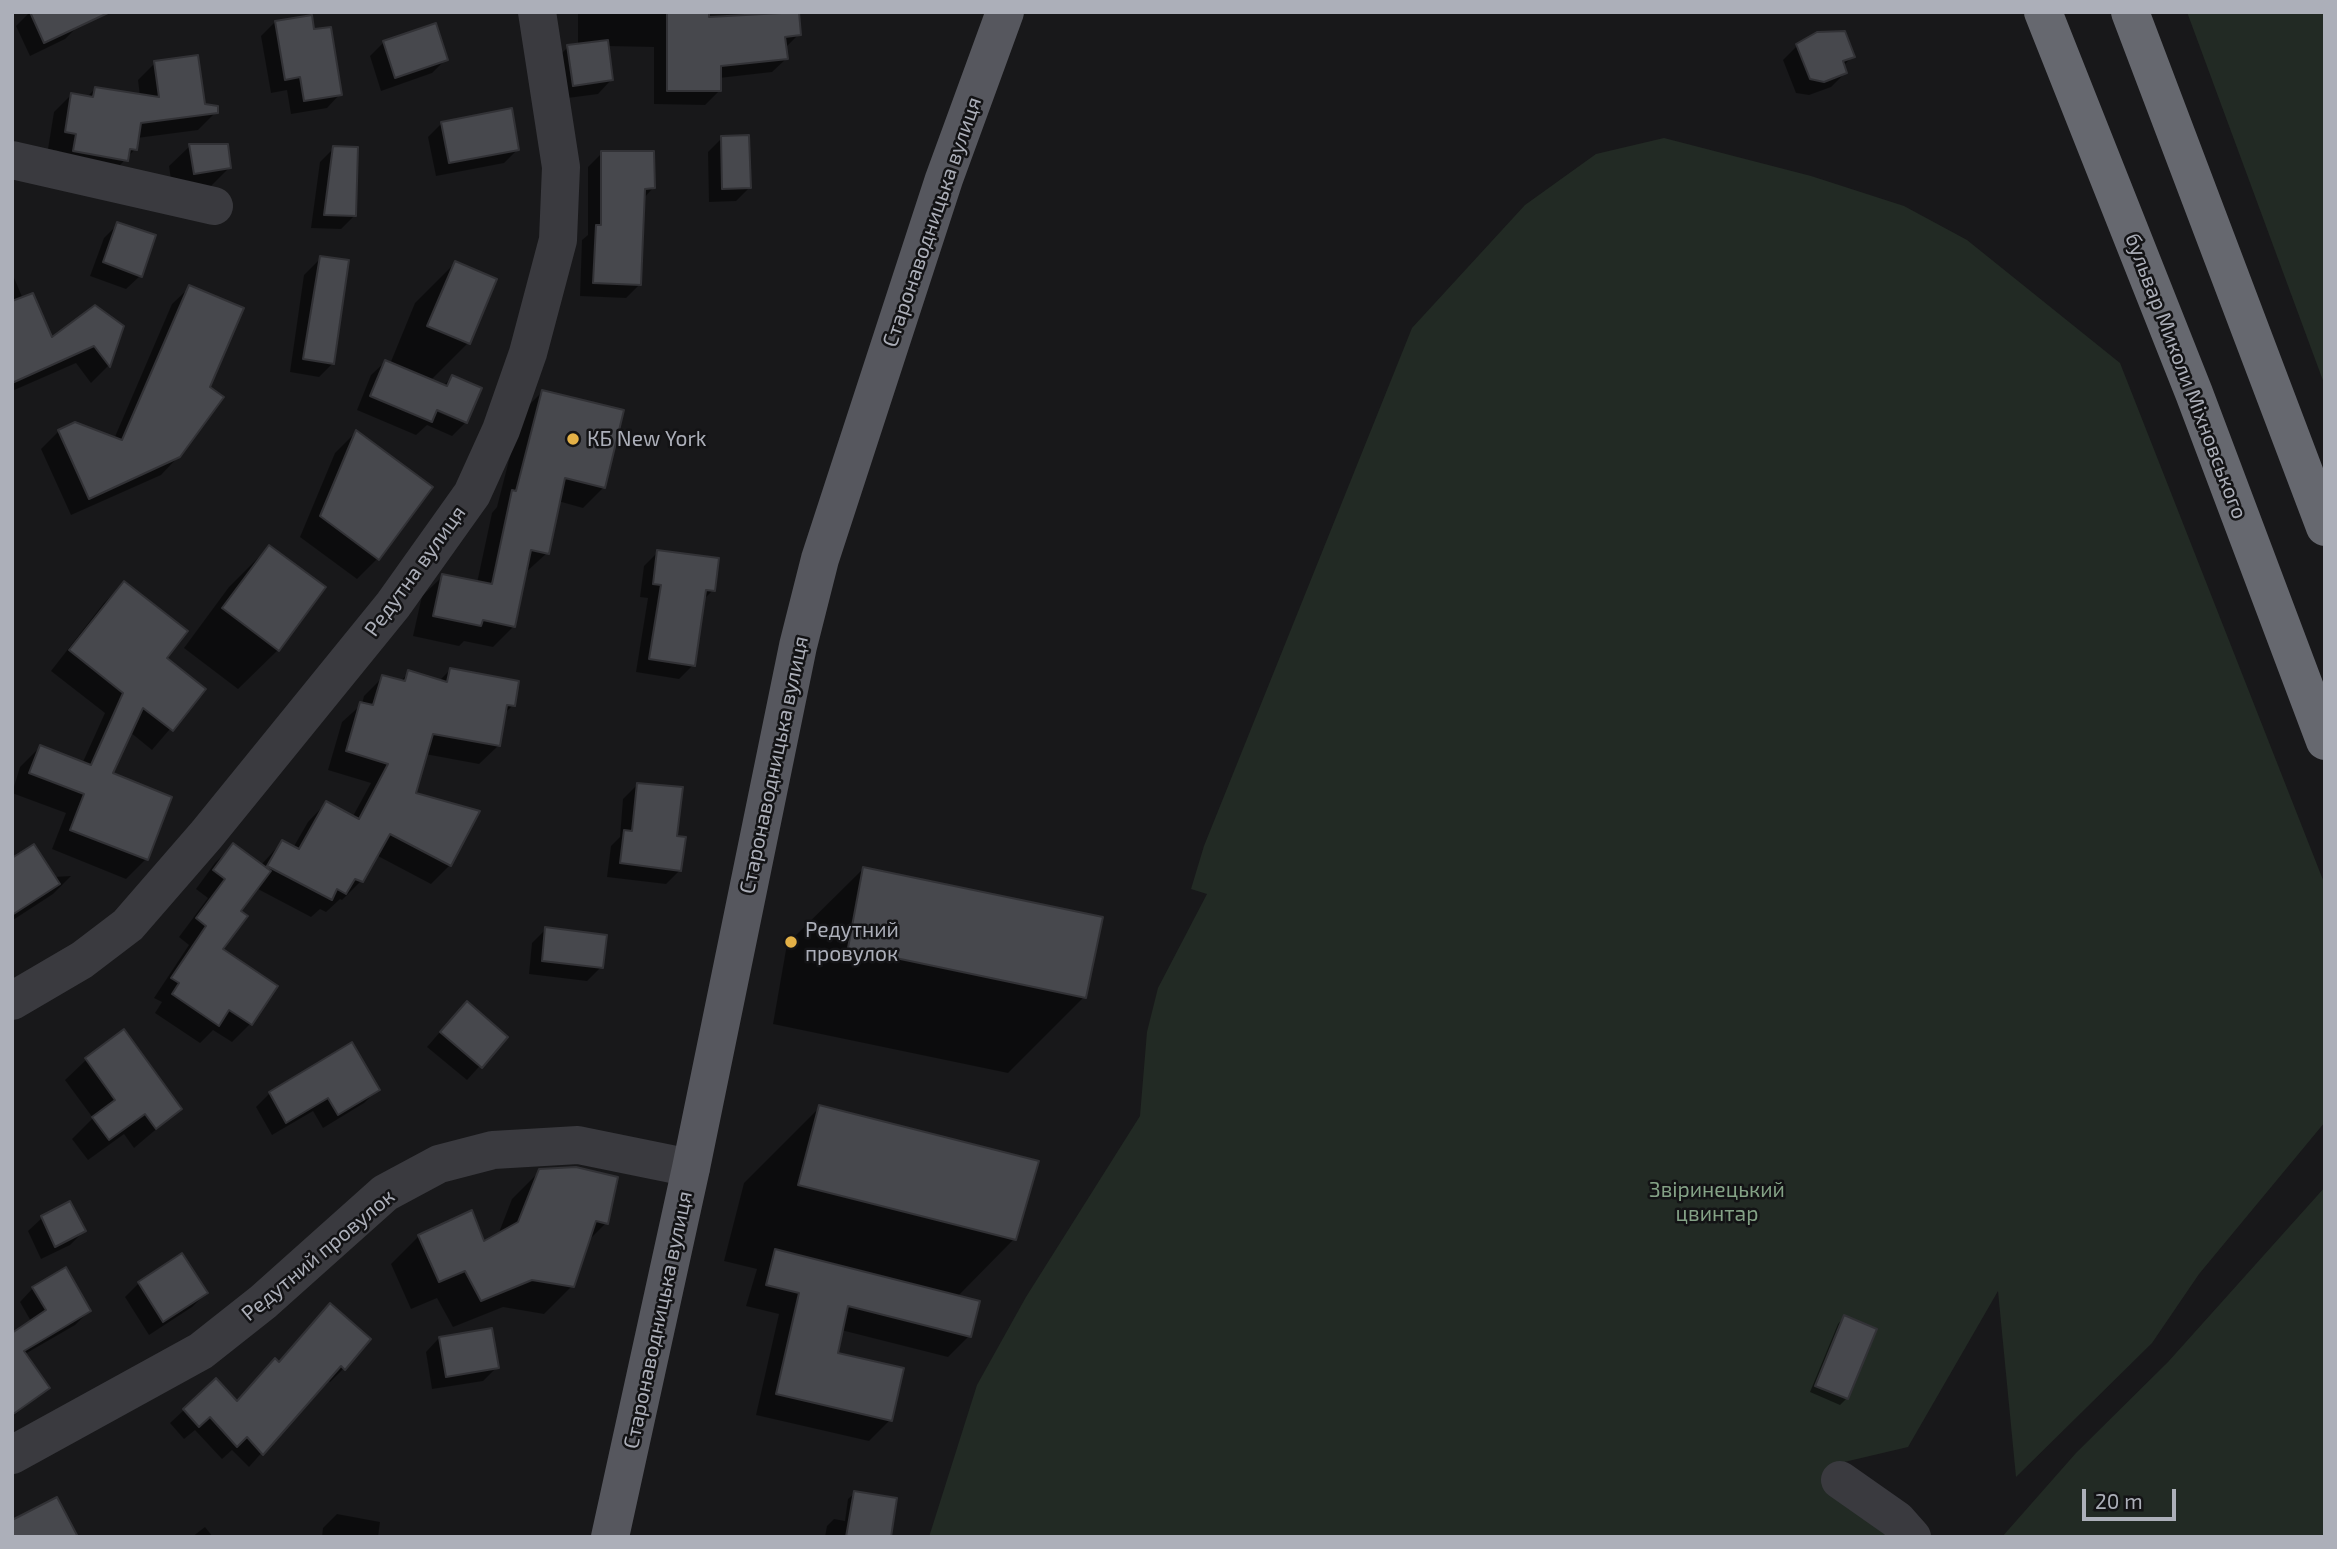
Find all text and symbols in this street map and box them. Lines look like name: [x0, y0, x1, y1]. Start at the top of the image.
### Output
street label: Старонаводницька вулиця: [877, 94, 987, 350]
street label: бульвар Миколи Міхновського: [2120, 229, 2252, 523]
place label: КБ New York: [587, 426, 707, 452]
marker: КБ New York: [565, 431, 581, 447]
street label: Редутна вулиця: [359, 501, 471, 641]
street label: Старонаводницька вулиця: [734, 634, 814, 896]
place label: Редутний провулок: [805, 917, 899, 967]
marker: Редутний провулок: [783, 934, 799, 950]
park label: Звіринецький цвинтар: [1649, 1177, 1785, 1227]
street label: Редутний провулок: [236, 1184, 400, 1326]
street label: Старонаводницька вулиця: [618, 1189, 698, 1451]
scale bar: [2085, 1476, 2180, 1520]
text: 20 m: [2095, 1488, 2143, 1513]

